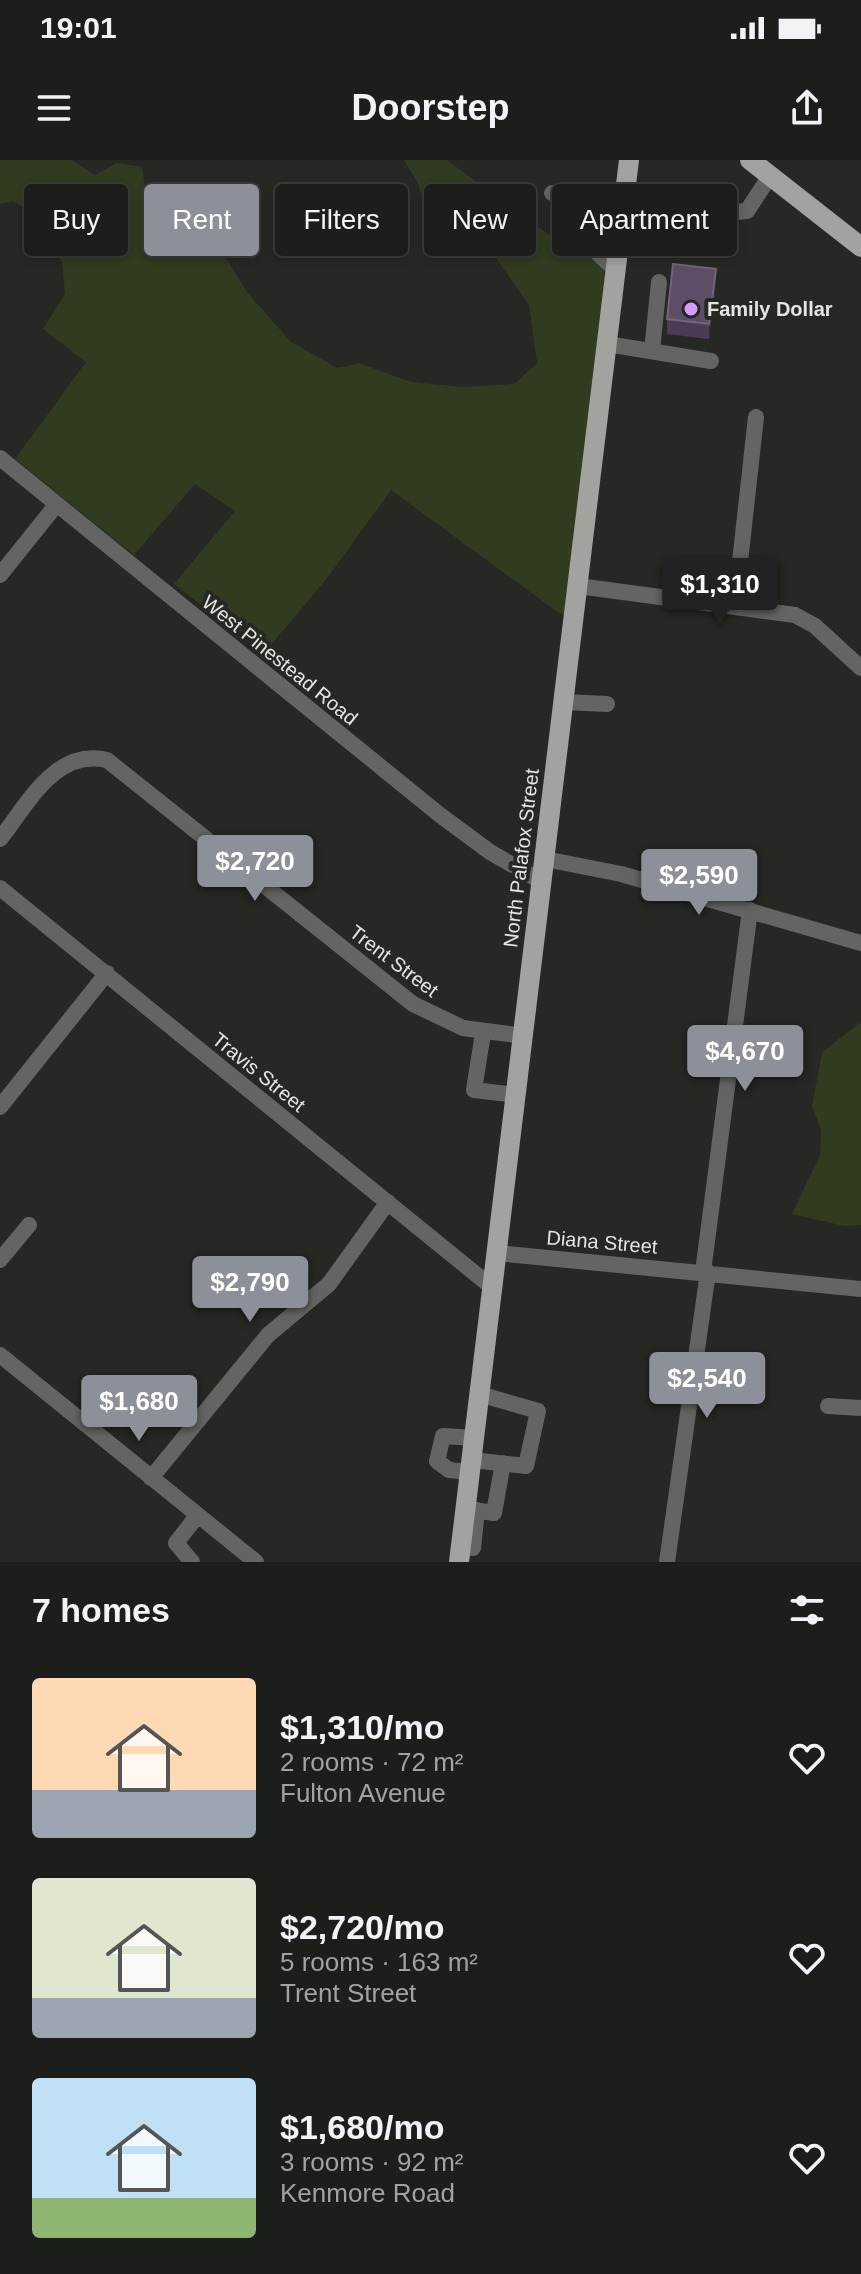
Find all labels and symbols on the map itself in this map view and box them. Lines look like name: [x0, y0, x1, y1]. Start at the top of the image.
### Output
place label: Family Dollar: [707, 298, 833, 320]
marker: Family Dollar: [682, 300, 700, 318]
pin: $1,310: [655, 558, 785, 626]
street label: West Pinestead Road: [198, 591, 362, 729]
street label: North Palafox Street: [499, 767, 543, 949]
pin: $2,720: [190, 835, 320, 903]
pin: $2,590: [634, 849, 764, 917]
street label: Trent Street: [346, 921, 443, 1002]
pin: $4,670: [680, 1025, 810, 1093]
street label: Travis Street: [208, 1028, 310, 1116]
street label: Diana Street: [546, 1226, 659, 1258]
pin: $2,790: [185, 1256, 315, 1324]
pin: $2,540: [642, 1352, 772, 1420]
pin: $1,680: [74, 1375, 204, 1443]

